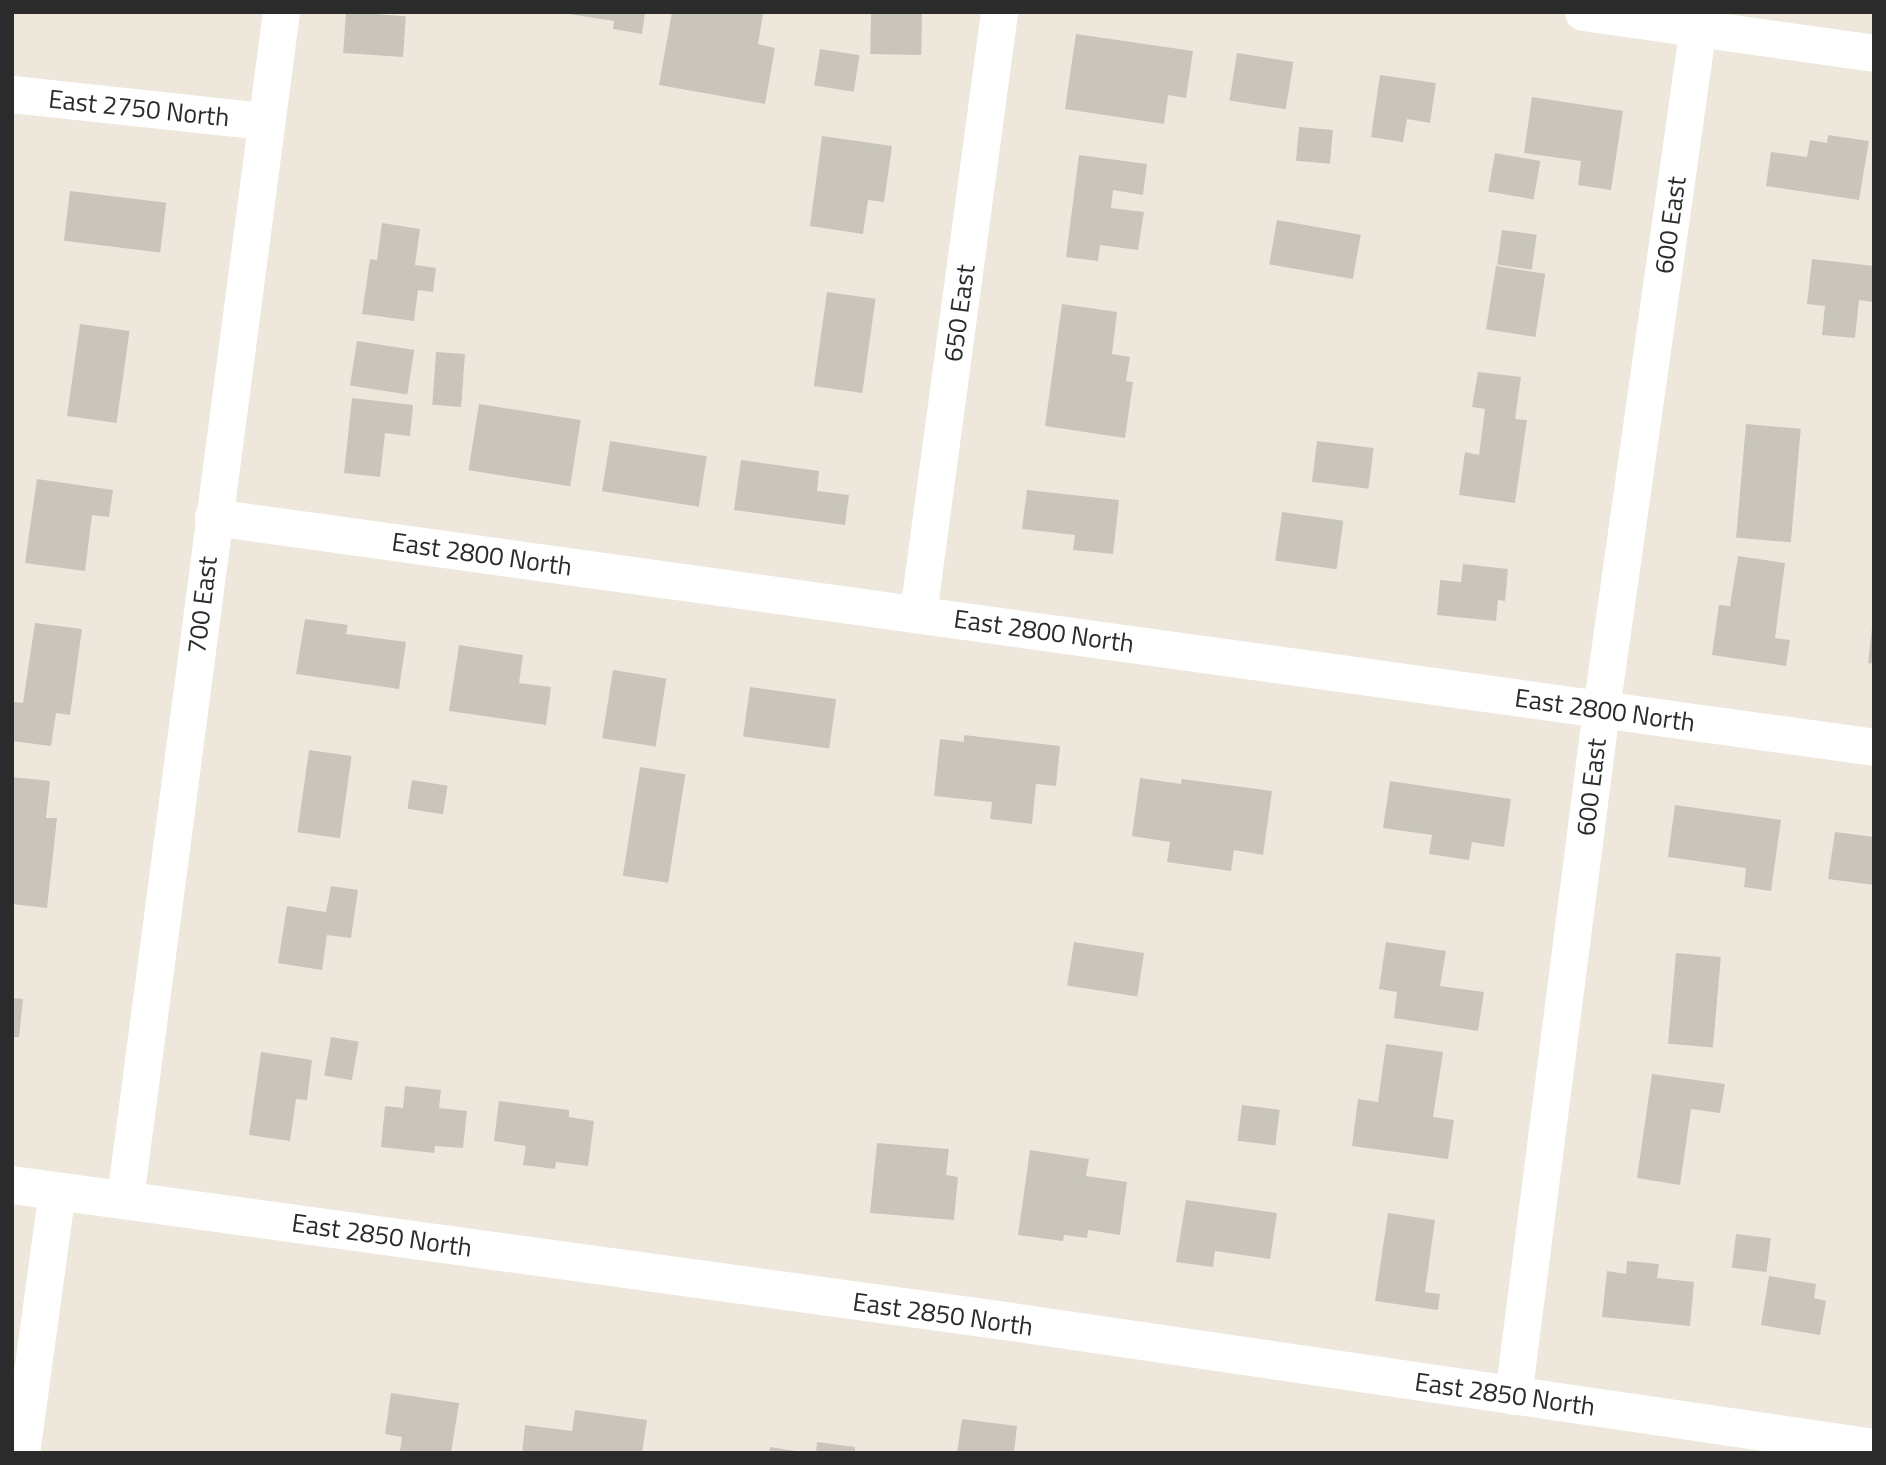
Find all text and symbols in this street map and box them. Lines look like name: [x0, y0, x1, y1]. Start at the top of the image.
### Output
street label: East 2750 North: [47, 83, 231, 133]
street label: 600 East: [1648, 174, 1692, 276]
street label: 650 East: [937, 262, 981, 364]
street label: East 2800 North: [390, 526, 574, 582]
street label: 700 East: [181, 554, 223, 656]
street label: East 2800 North: [952, 603, 1136, 659]
street label: East 2800 North: [1513, 682, 1697, 738]
street label: 600 East: [1570, 736, 1612, 838]
street label: East 2850 North: [290, 1207, 474, 1263]
street label: East 2850 North: [851, 1286, 1035, 1342]
street label: East 2850 North: [1413, 1366, 1597, 1422]

